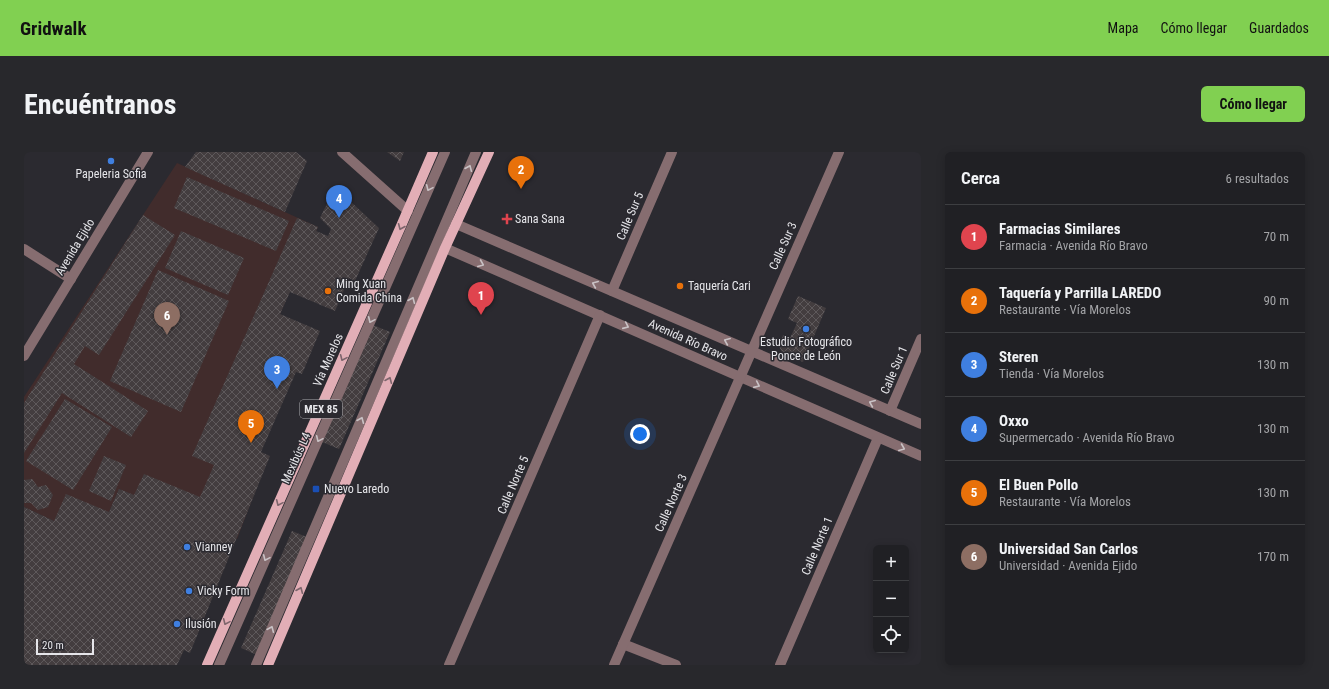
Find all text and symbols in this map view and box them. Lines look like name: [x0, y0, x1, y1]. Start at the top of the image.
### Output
text: Gridwalk: [20, 17, 86, 40]
text: Mapa: [1108, 20, 1139, 36]
text: Cómo llegar: [1161, 20, 1227, 36]
text: Guardados: [1249, 20, 1309, 36]
button: Cómo llegar: [1201, 86, 1305, 122]
text: Encuéntranos: [24, 88, 176, 121]
marker: Papeleria Sofia: [106, 156, 116, 166]
pin: 2: [508, 156, 534, 189]
one-way arrow: [465, 165, 473, 172]
place label: Papeleria Sofia: [75, 167, 147, 181]
text: Cerca: [961, 168, 1000, 188]
text: 6 resultados: [1225, 171, 1289, 186]
one-way arrow: [426, 183, 434, 191]
pin: 4: [326, 185, 352, 218]
street label: Calle Sur 5: [614, 190, 646, 242]
place label: Sana Sana: [515, 212, 565, 226]
marker: Sana Sana: [502, 214, 512, 224]
street label: Avenida Ejido: [53, 216, 97, 278]
street label: Calle Sur 3: [766, 220, 800, 272]
text: Farmacias Similares: [999, 220, 1121, 238]
one-way arrow: [398, 222, 406, 230]
text: 1: [971, 229, 977, 244]
text: 70 m: [1263, 229, 1289, 244]
text: Farmacia · Avenida Río Bravo: [999, 238, 1148, 253]
one-way arrow: [477, 259, 484, 267]
place label: Ming Xuan Comida China: [336, 277, 402, 305]
place label: Taquería Cari: [688, 279, 751, 293]
one-way arrow: [591, 281, 599, 289]
marker: Taquería Cari: [675, 281, 685, 291]
pin: 1: [468, 282, 494, 315]
text: Taquería y Parrilla LAREDO: [999, 284, 1161, 302]
marker: Ming Xuan Comida China: [323, 286, 333, 296]
text: 2: [971, 293, 977, 308]
text: 90 m: [1263, 293, 1289, 308]
one-way arrow: [408, 297, 416, 304]
pin: 6: [154, 302, 180, 335]
text: Restaurante · Vía Morelos: [999, 302, 1131, 317]
one-way arrow: [368, 315, 376, 323]
street label: Avenida Río Bravo: [646, 316, 730, 364]
one-way arrow: [622, 322, 629, 330]
marker: Estudio Fotográfico Ponce de León: [801, 324, 811, 334]
street label: Vía Morelos: [310, 331, 346, 389]
place label: Estudio Fotográfico Ponce de León: [760, 335, 852, 363]
one-way arrow: [724, 337, 731, 345]
street label: Calle Sur 1: [878, 344, 910, 396]
text: Steren: [999, 348, 1038, 366]
one-way arrow: [340, 354, 348, 362]
pin: 3: [264, 356, 290, 389]
text: 3: [971, 357, 977, 372]
text: 130 m: [1257, 357, 1289, 372]
text: Tienda · Vía Morelos: [999, 366, 1104, 381]
one-way arrow: [384, 377, 392, 384]
one-way arrow: [753, 380, 761, 388]
road number: MEX 85: [300, 400, 342, 418]
one-way arrow: [869, 400, 876, 408]
pin: 5: [238, 410, 264, 443]
text: Oxxo: [999, 412, 1029, 430]
one-way arrow: [356, 416, 364, 424]
text: 4: [971, 421, 977, 436]
text: 130 m: [1257, 421, 1289, 436]
your location: [630, 424, 650, 444]
street label: Mexibús L4: [279, 430, 313, 486]
text: Supermercado · Avenida Río Bravo: [999, 430, 1175, 445]
one-way arrow: [316, 434, 324, 442]
one-way arrow: [898, 444, 905, 452]
street label: Calle Norte 5: [495, 454, 532, 516]
street label: Calle Norte 3: [652, 472, 690, 534]
text: El Buen Pollo: [999, 476, 1078, 494]
place label: Nuevo Laredo: [324, 482, 389, 496]
marker: Nuevo Laredo: [311, 484, 321, 494]
text: 5: [971, 485, 977, 500]
text: 130 m: [1257, 485, 1289, 500]
text: Restaurante · Vía Morelos: [999, 494, 1131, 509]
one-way arrow: [276, 498, 284, 506]
street label: Calle Norte 1: [799, 515, 835, 577]
place label: Vianney: [195, 540, 232, 554]
text: Universidad San Carlos: [999, 540, 1138, 558]
marker: Vianney: [182, 542, 192, 552]
map controls: [873, 545, 909, 653]
button: +: [873, 545, 909, 581]
text: 6: [971, 549, 977, 564]
text: 170 m: [1257, 549, 1289, 564]
one-way arrow: [263, 554, 271, 561]
text: Universidad · Avenida Ejido: [999, 558, 1137, 573]
button: −: [873, 581, 909, 617]
place label: Vicky Form: [197, 584, 250, 598]
marker: Vicky Form: [184, 586, 194, 596]
one-way arrow: [295, 587, 303, 595]
place label: Ilusión: [185, 617, 217, 631]
one-way arrow: [223, 617, 231, 625]
button: locate: [873, 617, 909, 653]
marker: Ilusión: [172, 619, 182, 629]
one-way arrow: [266, 626, 274, 634]
scale bar: [36, 637, 94, 656]
text: 20 m: [42, 639, 64, 652]

